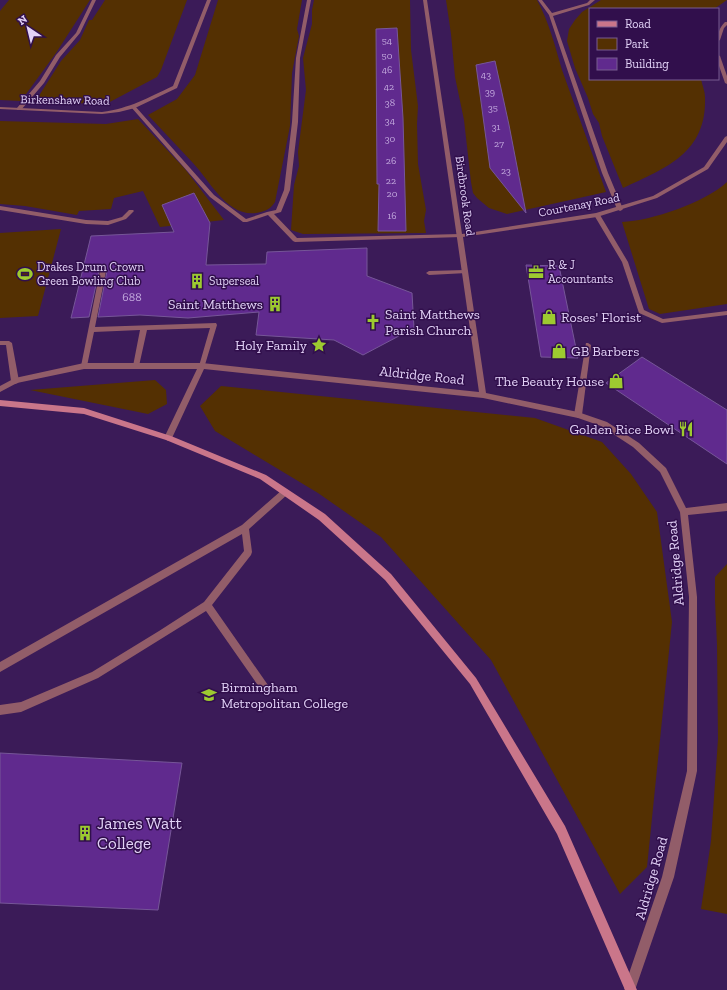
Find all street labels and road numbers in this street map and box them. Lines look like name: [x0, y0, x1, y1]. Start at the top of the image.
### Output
street label: Birkenshaw Road: [20, 92, 110, 108]
street label: Birdbrook Road: [452, 155, 478, 237]
street label: Courtenay Road: [537, 190, 621, 220]
street label: Aldridge Road: [379, 363, 466, 388]
street label: Aldridge Road: [663, 519, 688, 606]
street label: Aldridge Road: [632, 834, 672, 922]

